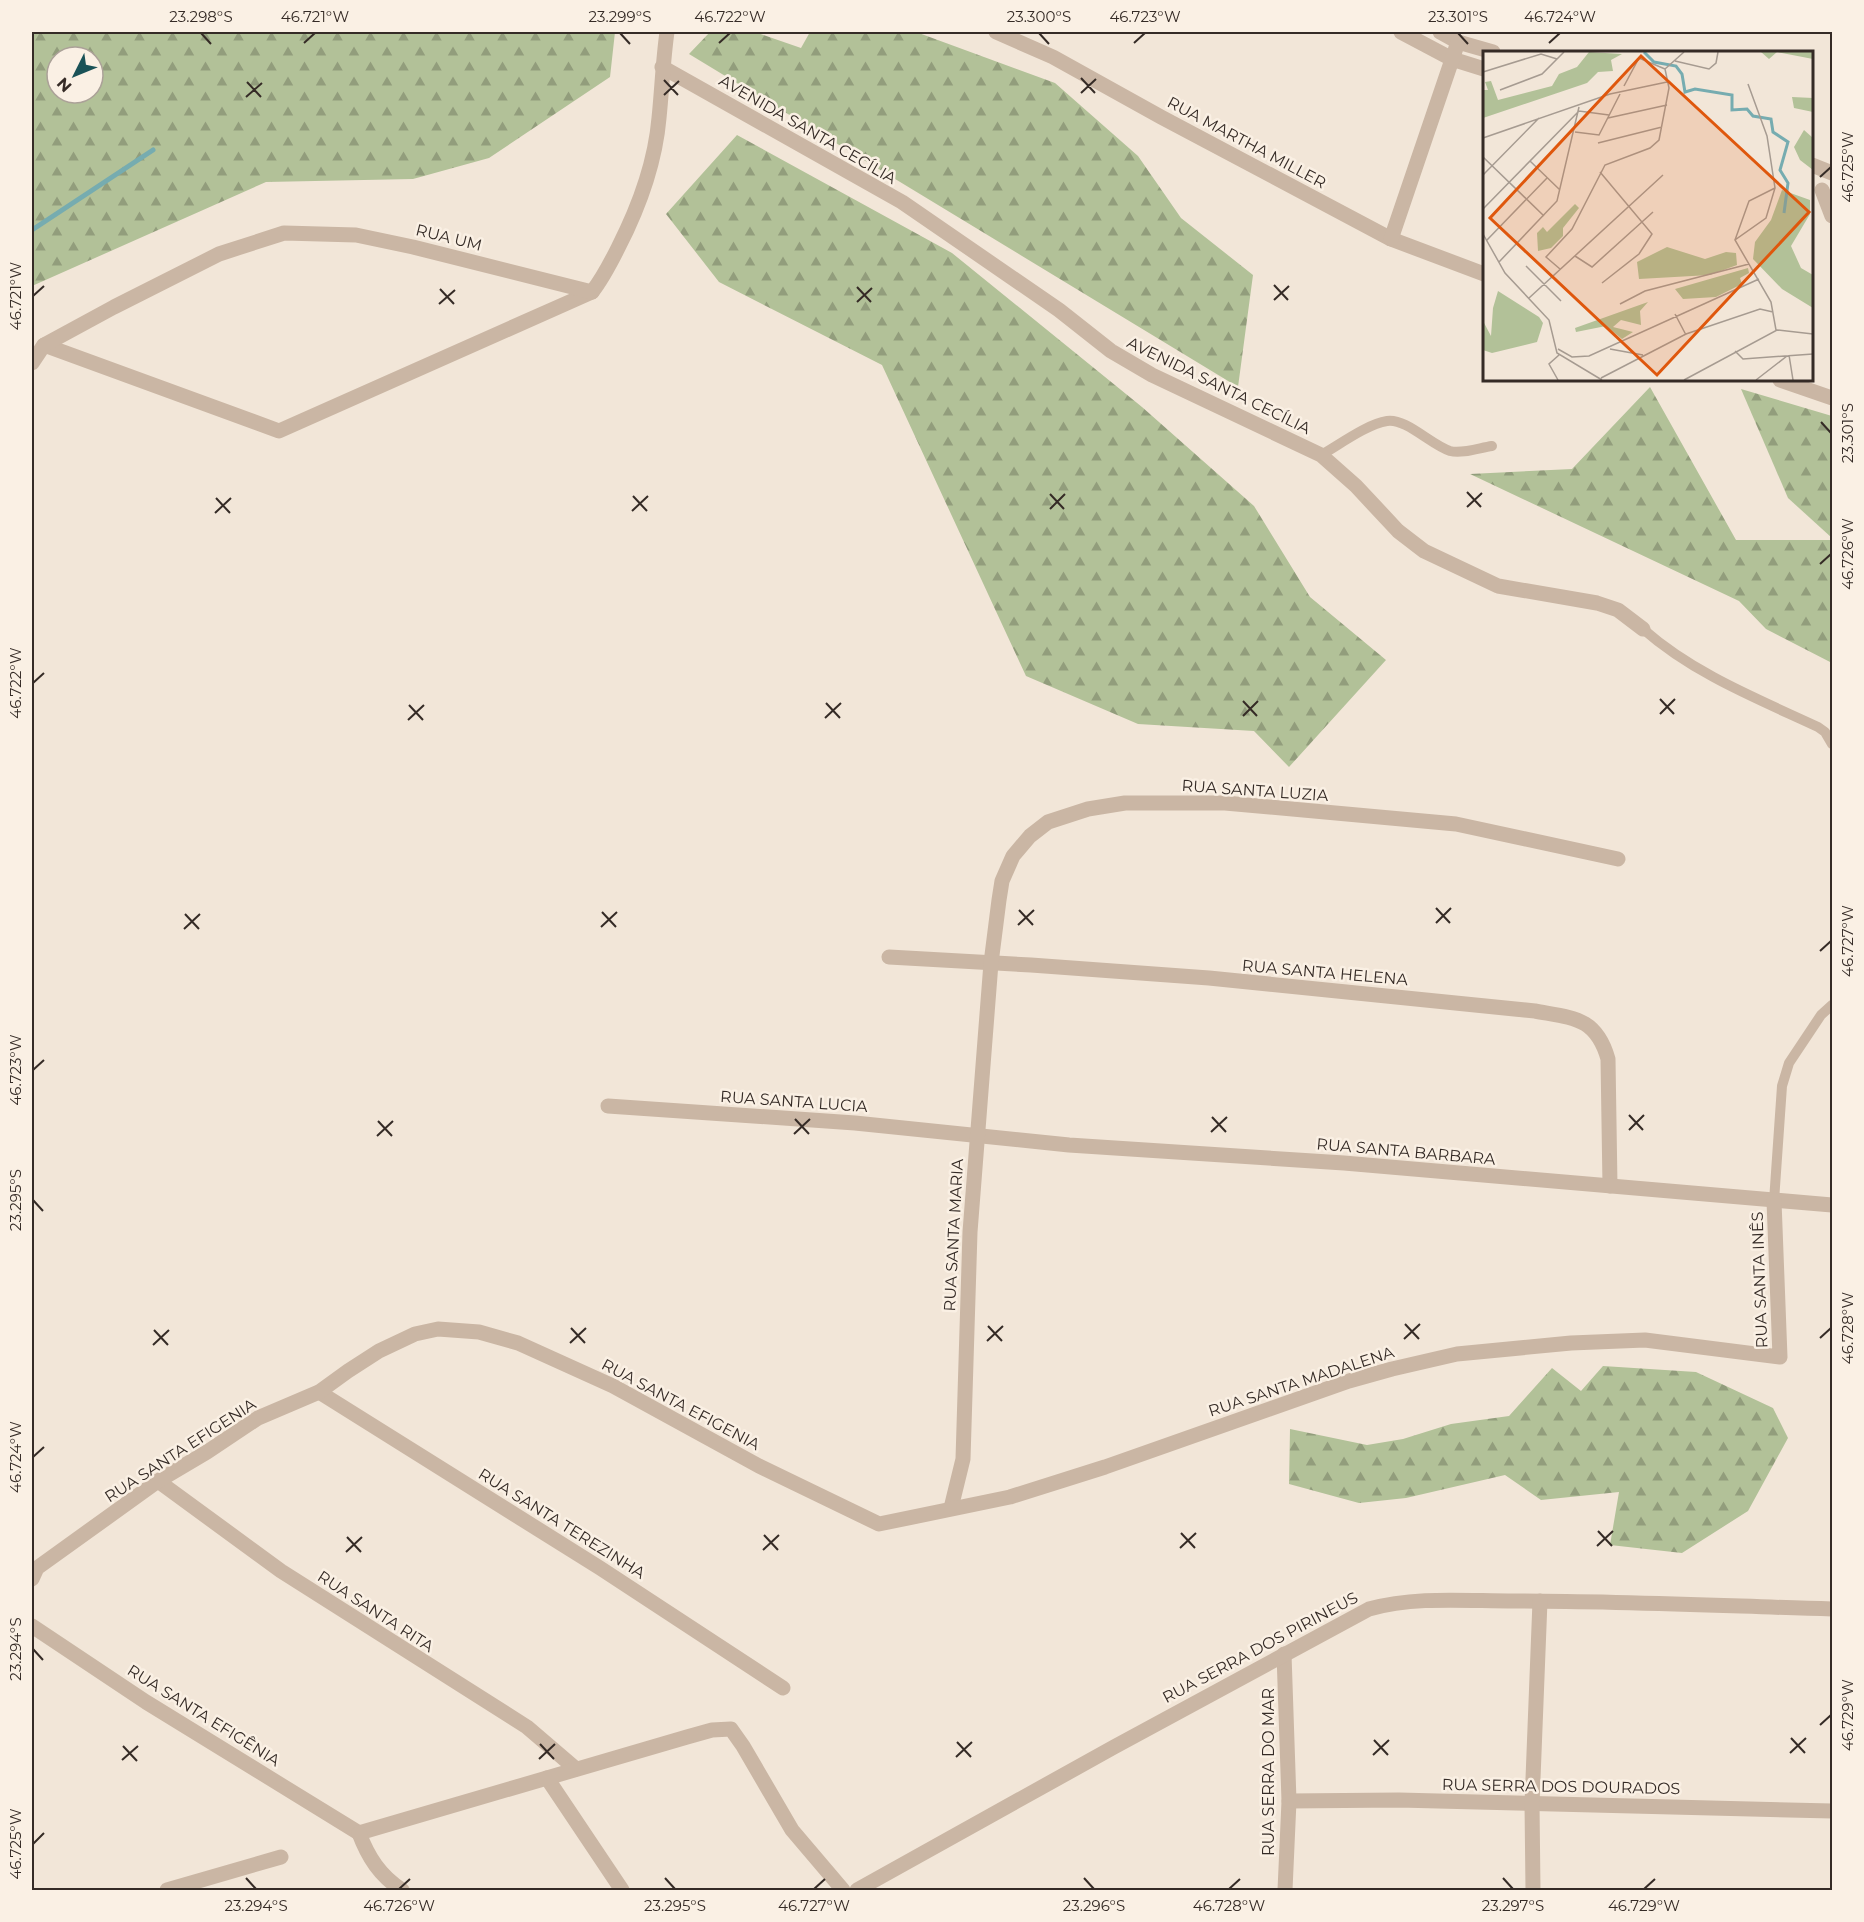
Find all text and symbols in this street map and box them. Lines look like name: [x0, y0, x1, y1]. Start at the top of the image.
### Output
text: 23.298°S: [169, 7, 233, 26]
text: 46.721°W: [281, 7, 349, 26]
text: 23.299°S: [589, 7, 651, 26]
text: 46.722°W: [694, 7, 766, 26]
text: 23.300°S: [1007, 7, 1071, 26]
text: 46.723°W: [1109, 7, 1181, 26]
text: 23.301°S: [1428, 7, 1488, 26]
text: 46.724°W: [1524, 7, 1596, 26]
north arrow: [45, 45, 105, 105]
inset map: [1483, 51, 1813, 381]
street label: AVENIDA SANTA CECÍLIA: [716, 71, 900, 188]
text: N: [53, 74, 76, 96]
street label: RUA MARTHA MILLER: [1164, 93, 1329, 192]
text: 46.725°W: [1838, 131, 1857, 203]
street label: RUA UM: [414, 220, 484, 255]
text: 46.721°W: [6, 262, 25, 330]
street label: AVENIDA SANTA CECÍLIA: [1124, 333, 1314, 438]
text: 23.301°S: [1838, 403, 1857, 463]
text: 46.726°W: [1838, 518, 1857, 590]
text: 46.722°W: [6, 647, 25, 719]
street label: RUA SANTA LUZIA: [1181, 776, 1329, 805]
text: 46.727°W: [1838, 905, 1857, 977]
street label: RUA SANTA HELENA: [1241, 956, 1409, 989]
text: 46.723°W: [6, 1034, 25, 1106]
street label: RUA SANTA LUCIA: [720, 1087, 869, 1116]
street label: RUA SANTA BARBARA: [1316, 1134, 1497, 1169]
street label: RUA SANTA MARIA: [940, 1158, 967, 1312]
text: 23.295°S: [6, 1169, 25, 1231]
street label: RUA SANTA INÊS: [1748, 1211, 1771, 1349]
text: 46.728°W: [1838, 1291, 1857, 1364]
street label: RUA SANTA MADALENA: [1206, 1342, 1397, 1421]
street label: RUA SANTA EFIGENIA: [598, 1355, 764, 1454]
street label: RUA SANTA EFIGENIA: [101, 1394, 260, 1506]
text: 46.724°W: [6, 1421, 25, 1493]
street label: RUA SANTA TEREZINHA: [475, 1464, 649, 1583]
street label: RUA SANTA RITA: [314, 1567, 438, 1656]
street label: RUA SERRA DOS PIRINEUS: [1159, 1588, 1361, 1707]
text: 23.294°S: [6, 1617, 25, 1681]
street label: RUA SANTA EFIGÊNIA: [124, 1661, 284, 1770]
text: 46.729°W: [1838, 1679, 1857, 1751]
street label: RUA SERRA DO MAR: [1259, 1688, 1278, 1856]
street label: RUA SERRA DOS DOURADOS: [1442, 1775, 1681, 1798]
text: 46.725°W: [6, 1808, 25, 1880]
text: 23.294°S: [224, 1896, 288, 1915]
text: 46.726°W: [363, 1896, 435, 1915]
text: 23.295°S: [644, 1896, 706, 1915]
text: 46.727°W: [778, 1896, 850, 1915]
text: 23.296°S: [1063, 1896, 1125, 1915]
text: 46.728°W: [1193, 1896, 1266, 1915]
text: 23.297°S: [1482, 1896, 1544, 1915]
text: 46.729°W: [1608, 1896, 1680, 1915]

